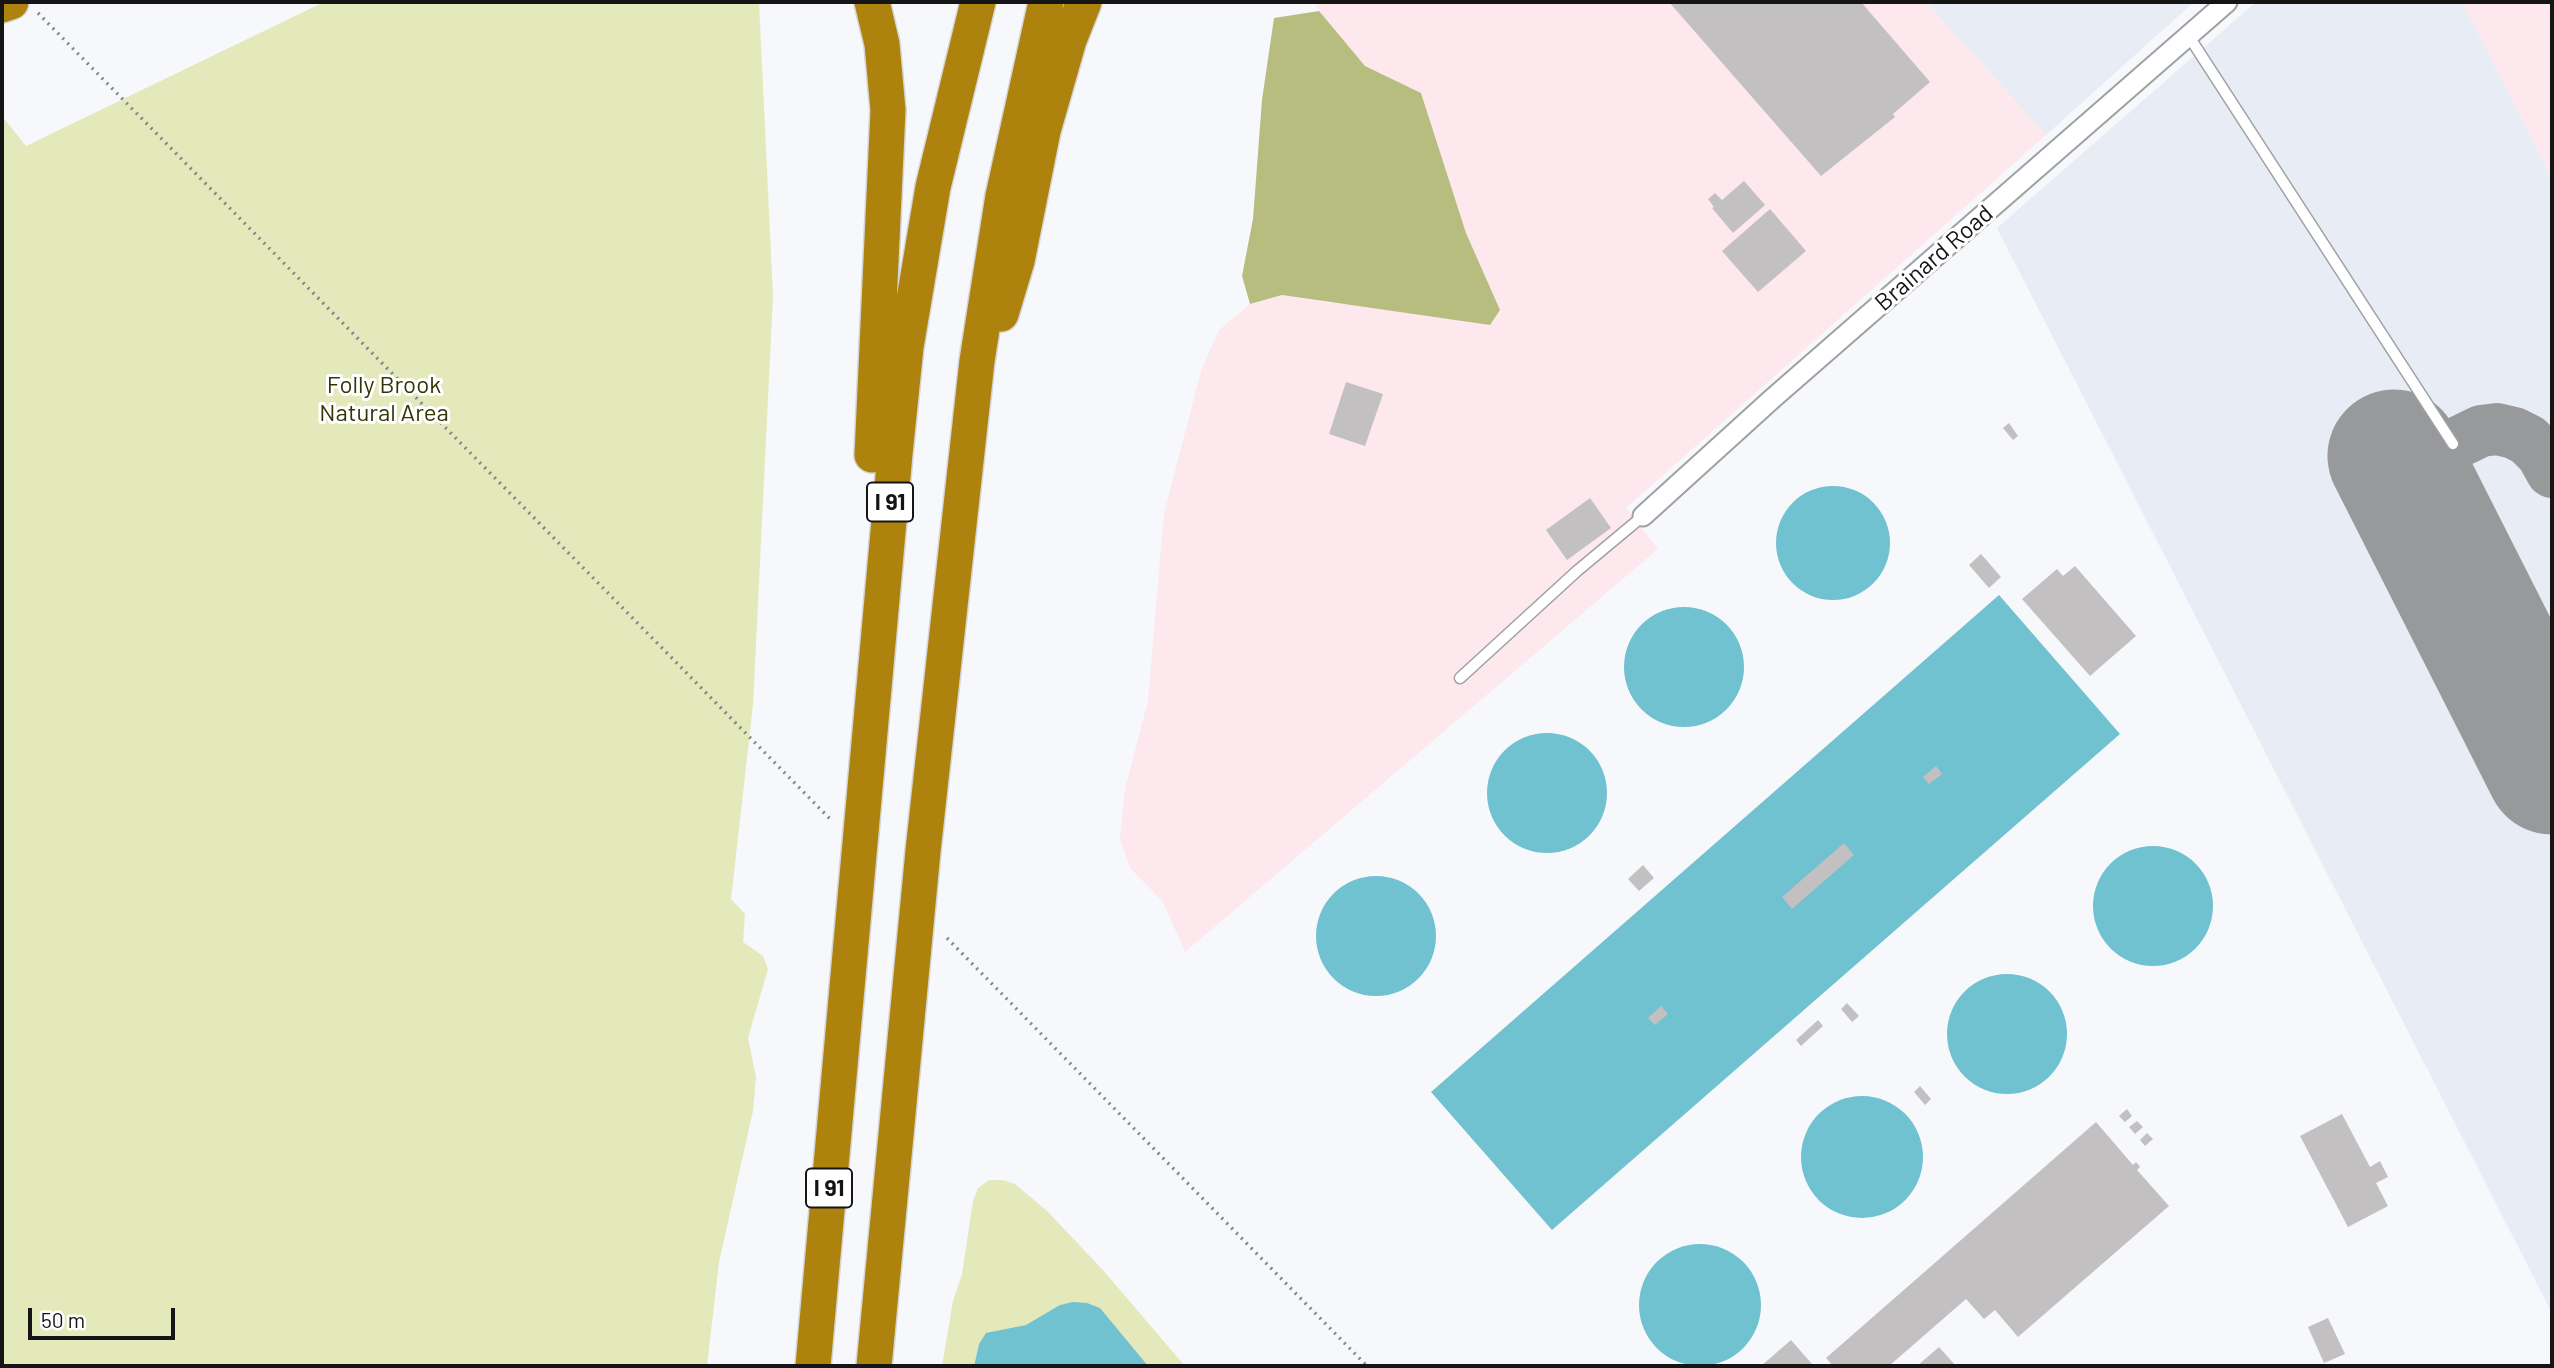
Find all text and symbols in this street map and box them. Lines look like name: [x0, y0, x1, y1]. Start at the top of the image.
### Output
street label: Brainard Road: [1869, 199, 1999, 317]
park label: Folly Brook Natural Area: [319, 371, 449, 427]
road number: I 91: [867, 482, 913, 522]
road number: I 91: [806, 1168, 852, 1208]
scale bar: [32, 1294, 178, 1338]
text: 50 m: [41, 1307, 85, 1332]

